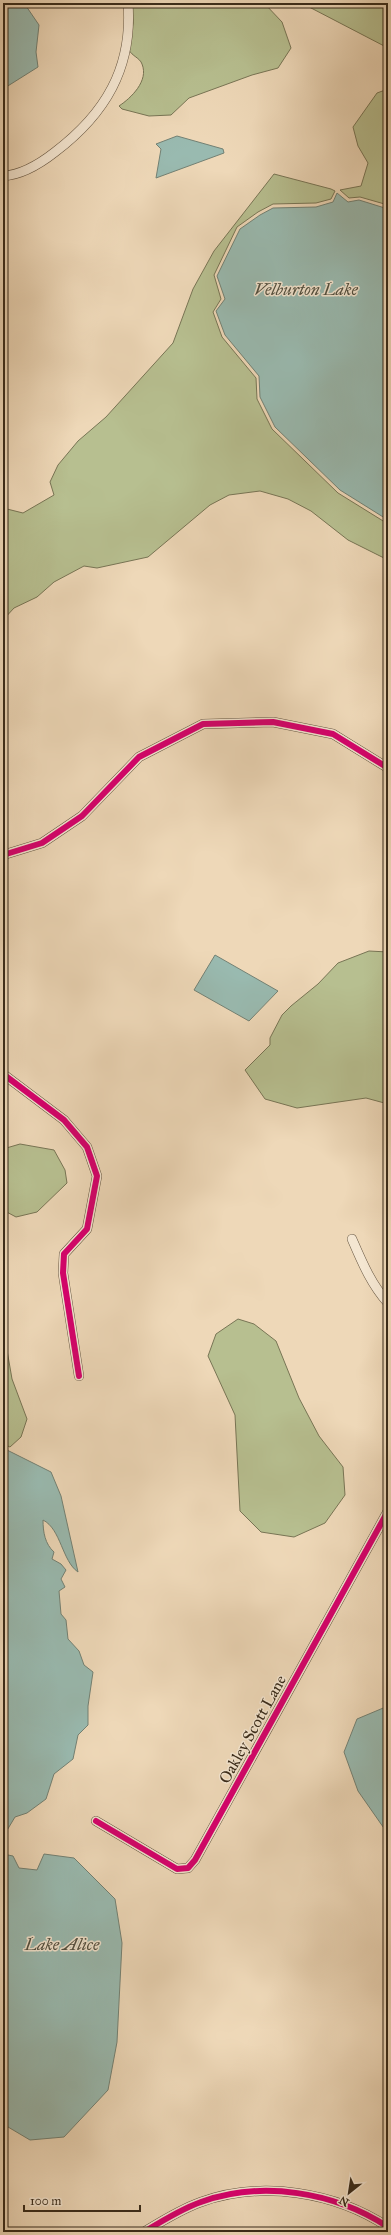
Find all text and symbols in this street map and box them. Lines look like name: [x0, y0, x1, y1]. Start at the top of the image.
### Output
water label: Velburton Lake: [254, 279, 359, 300]
street label: Oakley Scott Lane: [215, 1671, 290, 1787]
water label: Lake Alice: [24, 1934, 100, 1955]
north arrow: [329, 2173, 369, 2213]
scale bar: [24, 2187, 140, 2213]
text: N: [336, 2193, 352, 2209]
text: 100 m: [30, 2194, 61, 2208]

